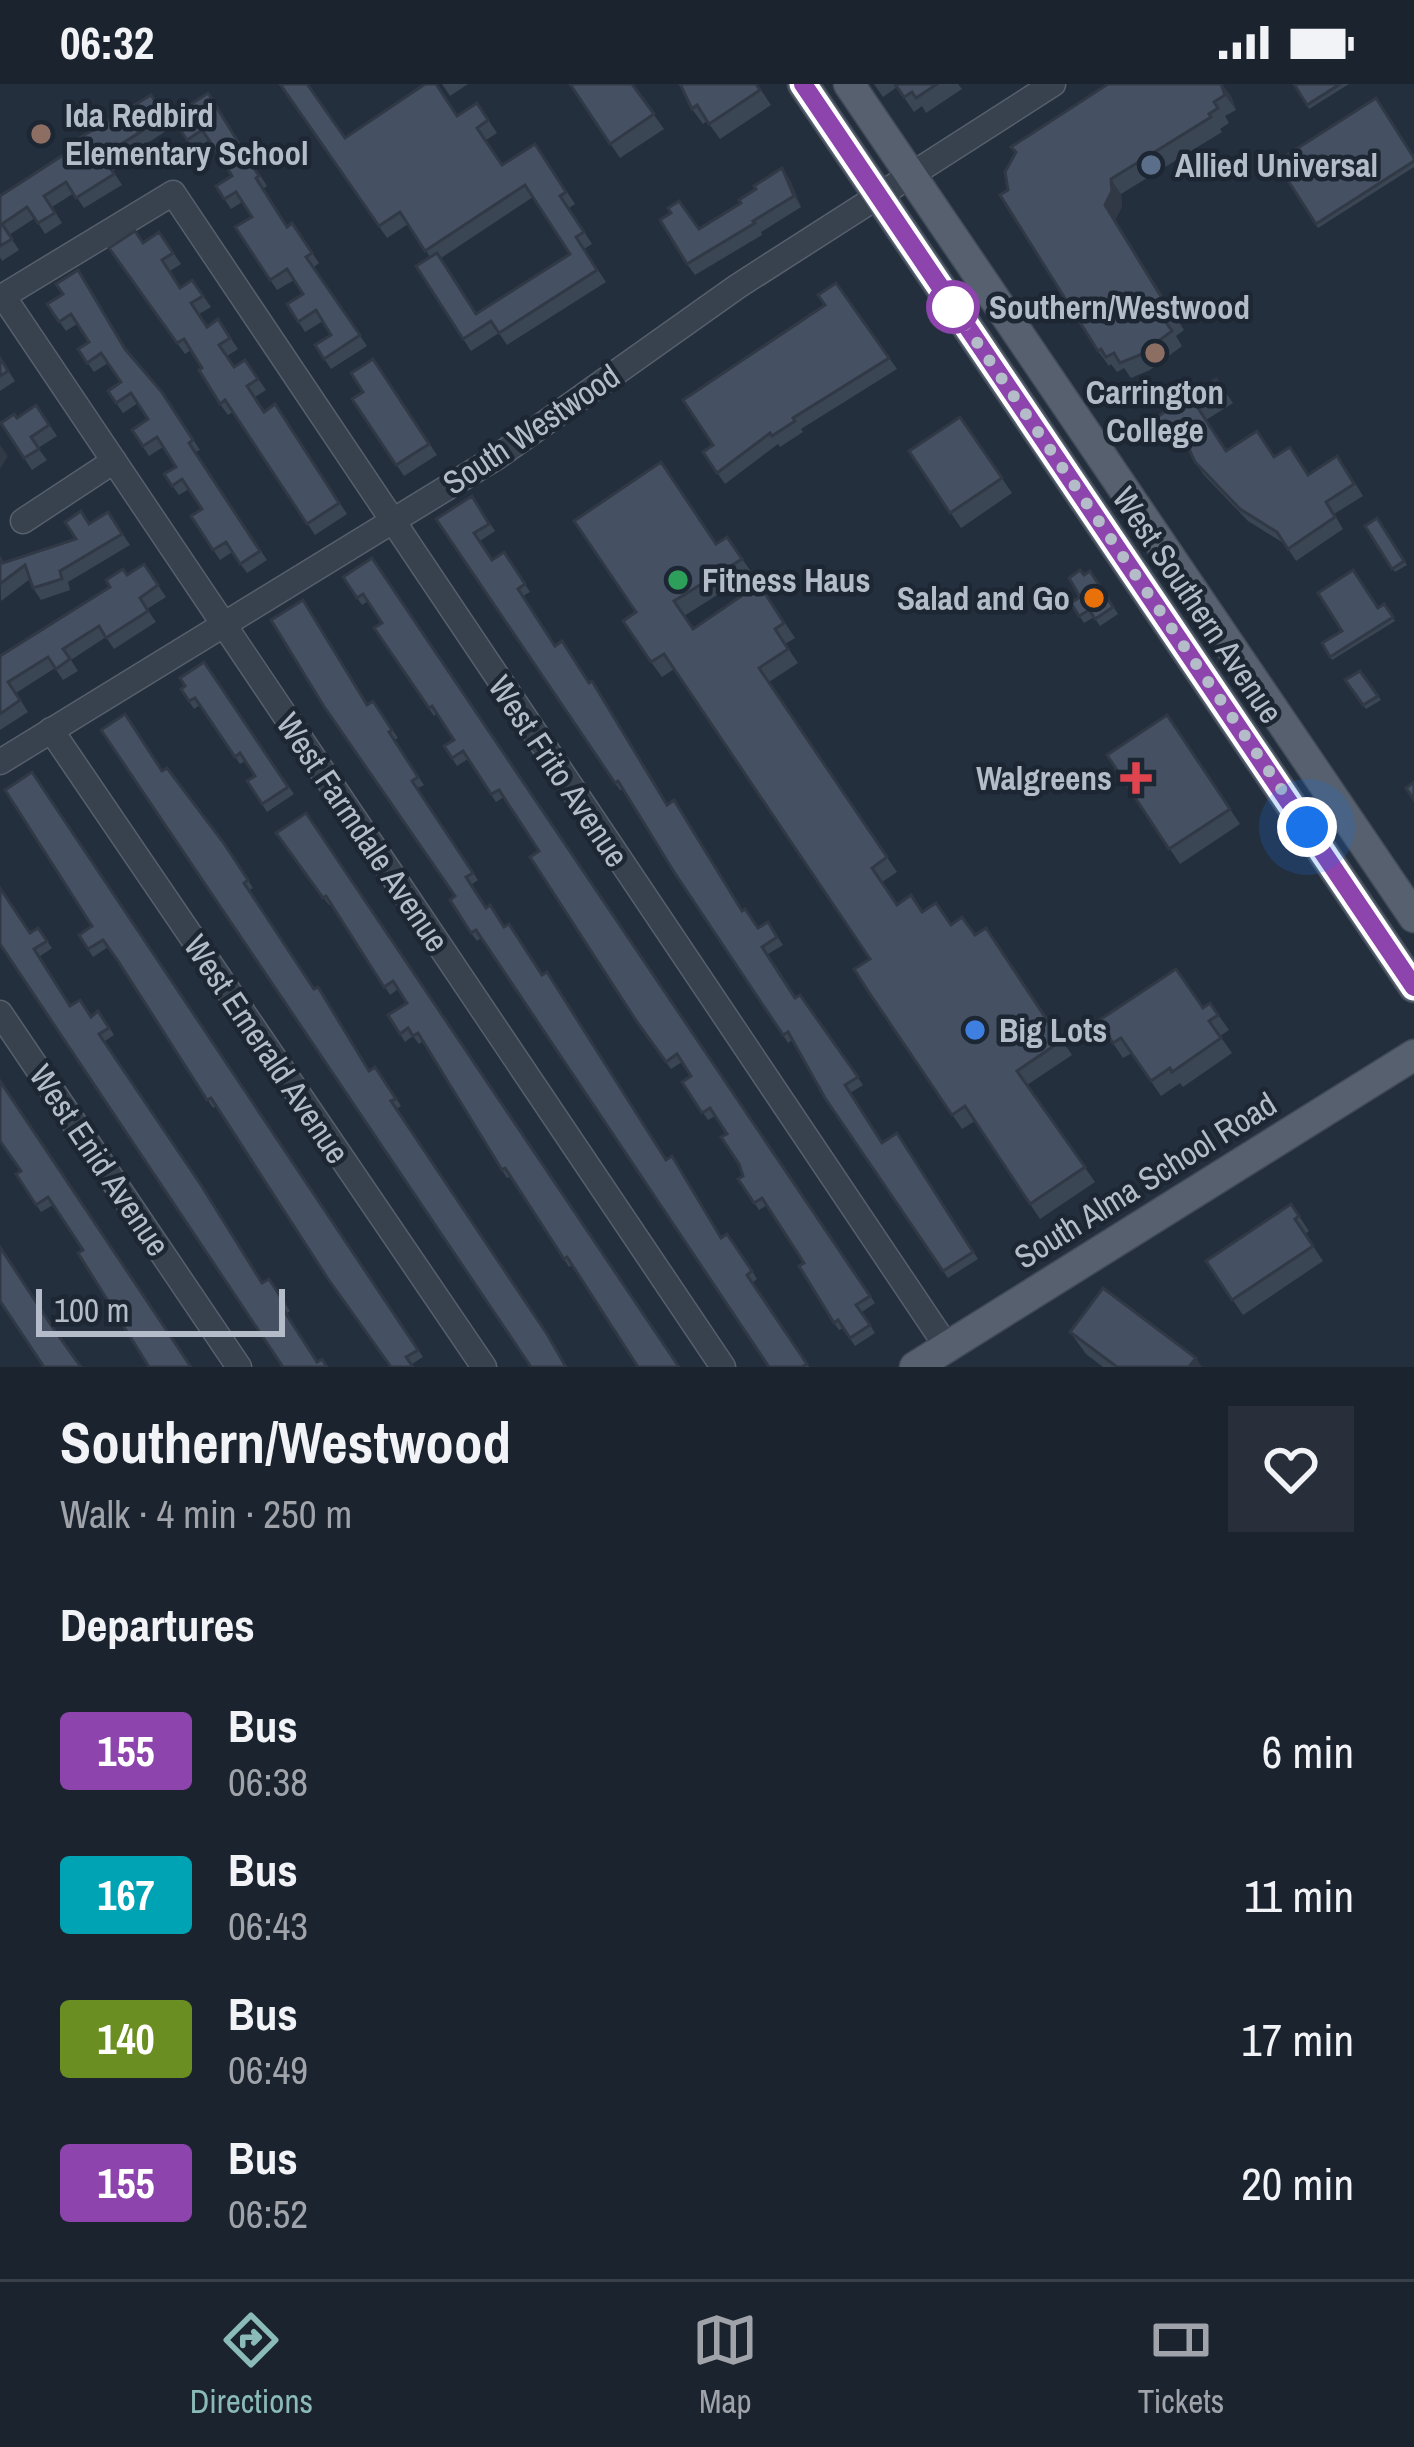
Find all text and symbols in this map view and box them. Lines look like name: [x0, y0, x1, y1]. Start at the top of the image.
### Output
text: 06:32: [60, 12, 154, 73]
place label: Ida Redbird Elementary School: [65, 93, 309, 175]
marker: Ida Redbird Elementary School: [28, 121, 54, 147]
place label: Allied Universal: [1175, 143, 1378, 187]
marker: Allied Universal: [1138, 152, 1164, 178]
marker: Southern/Westwood: [928, 282, 978, 332]
place label: Southern/Westwood: [989, 285, 1250, 329]
marker: Carrington College: [1142, 340, 1168, 366]
street label: South Westwood: [434, 354, 628, 504]
place label: Carrington College: [1086, 370, 1224, 452]
street label: West Southern Avenue: [1103, 478, 1293, 732]
place label: Fitness Haus: [702, 558, 870, 602]
marker: Fitness Haus: [665, 567, 691, 593]
place label: Salad and Go: [897, 576, 1070, 620]
marker: Salad and Go: [1081, 585, 1107, 611]
street label: West Frito Avenue: [479, 667, 639, 875]
street label: West Farmdale Avenue: [267, 704, 459, 960]
place label: Walgreens: [976, 756, 1112, 800]
marker: Walgreens: [1123, 765, 1149, 791]
your location: [1277, 797, 1337, 857]
street label: West Emerald Avenue: [174, 926, 360, 1172]
place label: Big Lots: [999, 1008, 1107, 1052]
marker: Big Lots: [962, 1017, 988, 1043]
street label: West Enid Avenue: [20, 1056, 180, 1264]
street label: South Alma School Road: [1006, 1082, 1284, 1278]
scale bar: [36, 1283, 285, 1336]
text: 100 m: [54, 1288, 129, 1332]
text: Southern/Westwood: [60, 1404, 511, 1481]
button: heart: [1228, 1406, 1354, 1532]
text: Walk · 4 min · 250 m: [60, 1488, 352, 1540]
text: Departures: [60, 1594, 255, 1655]
text: Bus: [228, 1695, 298, 1756]
text: 6 min: [1262, 1721, 1354, 1782]
text: 155: [97, 1723, 155, 1779]
text: 06:38: [228, 1756, 308, 1808]
text: Bus: [228, 1839, 298, 1900]
text: 11 min: [1244, 1865, 1354, 1926]
text: 167: [97, 1867, 155, 1923]
text: 06:43: [228, 1900, 308, 1952]
text: Bus: [228, 1983, 298, 2044]
text: 17 min: [1241, 2009, 1354, 2070]
text: 140: [97, 2011, 155, 2067]
text: 06:49: [228, 2044, 308, 2096]
text: Bus: [228, 2127, 298, 2188]
text: 20 min: [1241, 2153, 1354, 2214]
text: 155: [97, 2155, 155, 2211]
text: 06:52: [228, 2188, 308, 2240]
tab: Directions: [190, 2307, 313, 2423]
tab: Map: [692, 2307, 758, 2423]
tab: Tickets: [1138, 2307, 1224, 2423]

